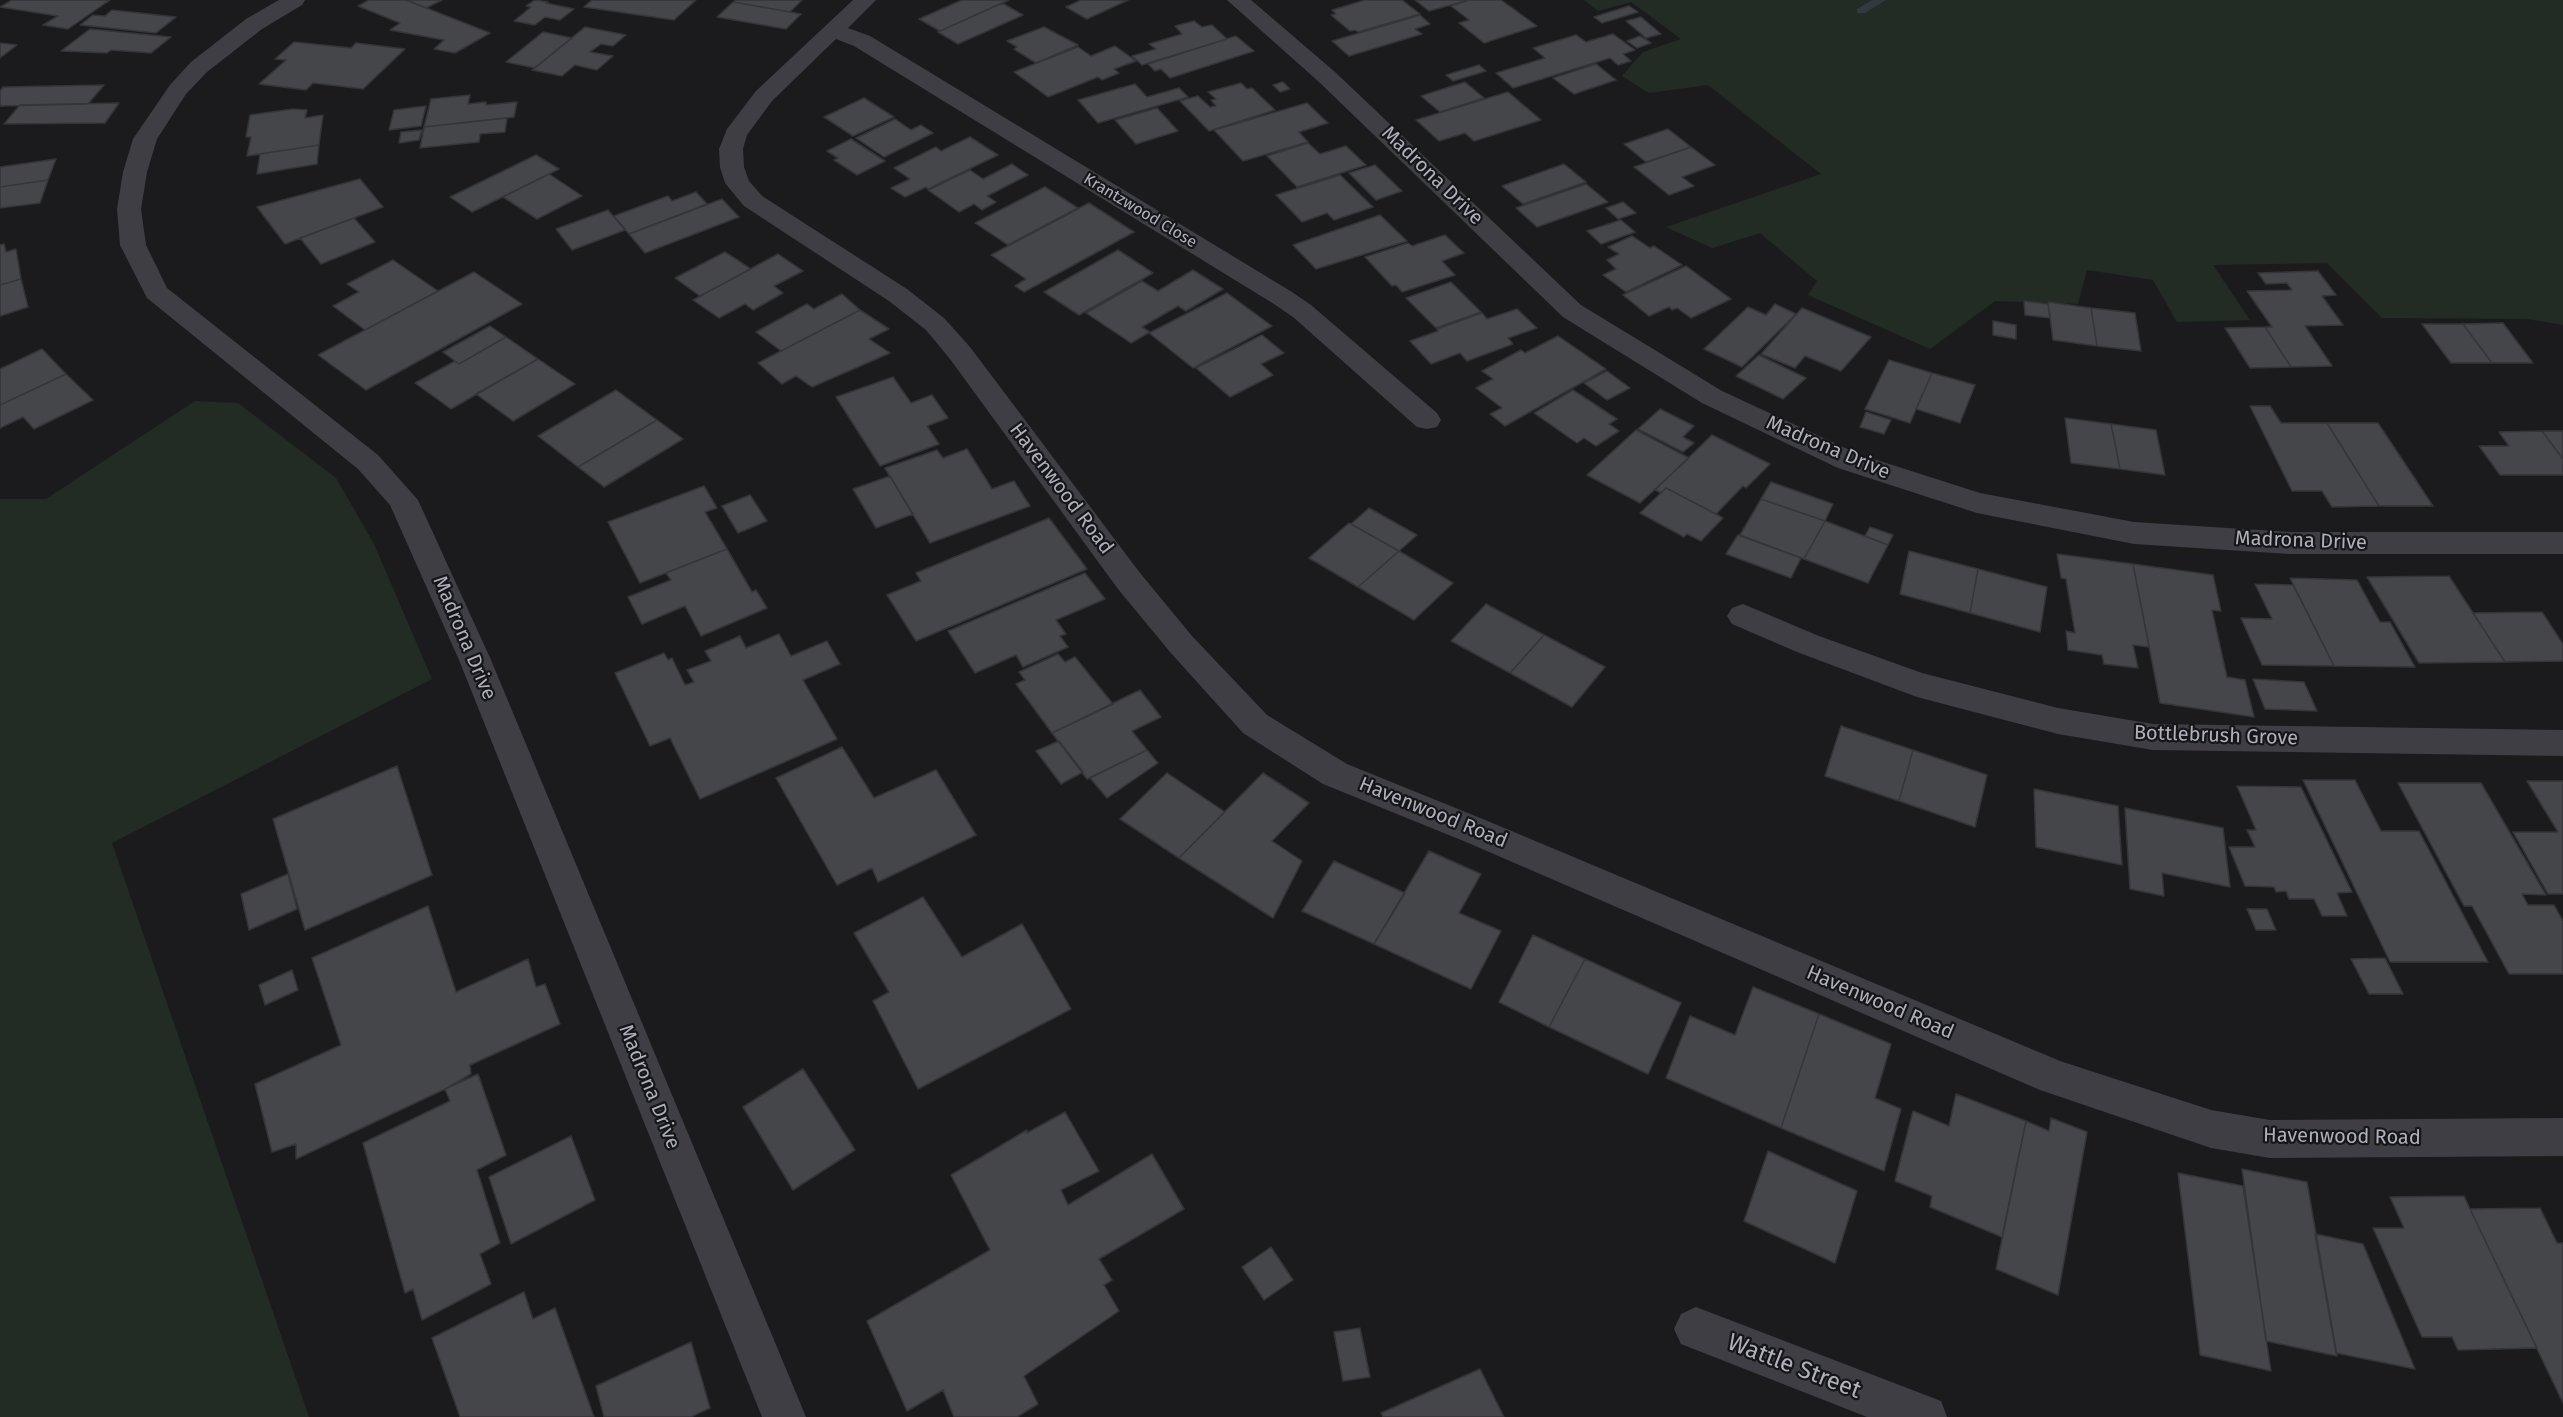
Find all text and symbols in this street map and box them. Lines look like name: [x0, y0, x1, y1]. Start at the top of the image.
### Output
street label: Madrona Drive: [1376, 122, 1488, 230]
street label: Krantzwood Close: [1080, 170, 1200, 252]
street label: Madrona Drive: [1763, 411, 1893, 485]
street label: Havenwood Road: [1004, 419, 1118, 559]
street label: Madrona Drive: [2235, 527, 2367, 555]
street label: Madrona Drive: [427, 573, 501, 703]
street label: Bottlebrush Grove: [2133, 721, 2299, 751]
street label: Havenwood Road: [1355, 772, 1511, 854]
street label: Havenwood Road: [1803, 961, 1957, 1045]
street label: Madrona Drive: [613, 1021, 685, 1153]
street label: Havenwood Road: [2263, 1124, 2421, 1150]
street label: Wattle Street: [1723, 1328, 1865, 1406]

